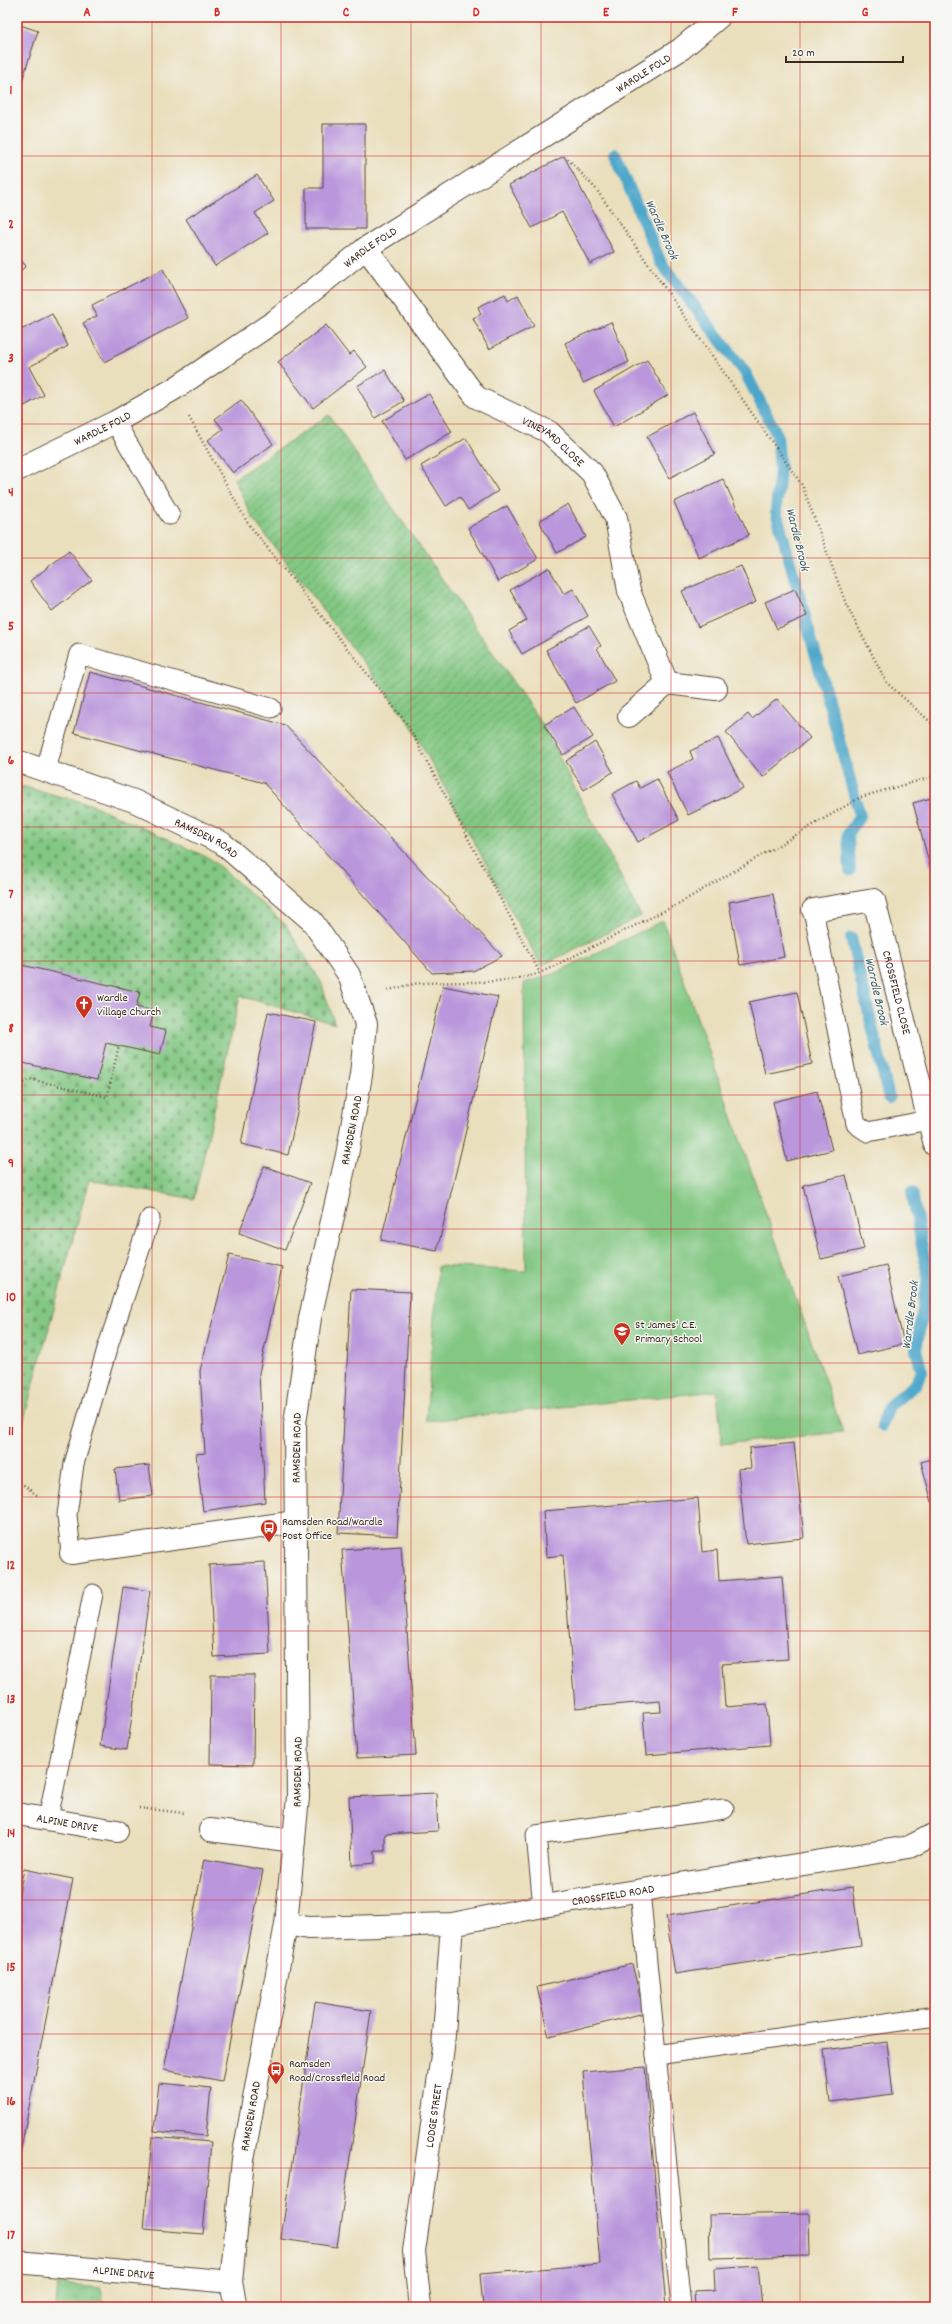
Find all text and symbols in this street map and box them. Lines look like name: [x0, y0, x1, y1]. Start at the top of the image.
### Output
text: A: [83, 4, 91, 23]
text: B: [214, 4, 220, 23]
text: C: [343, 4, 350, 23]
text: D: [473, 4, 480, 23]
text: E: [603, 4, 610, 23]
text: F: [732, 4, 738, 23]
text: G: [862, 4, 869, 23]
scale bar: [786, 38, 903, 64]
text: 20 m: [792, 45, 815, 62]
street label: WARDLE FOLD: [613, 50, 675, 98]
text: 1: [10, 82, 13, 101]
water label: Wardle Brook: [639, 197, 683, 265]
text: 2: [8, 216, 14, 235]
street label: WARDLE FOLD: [340, 223, 401, 273]
text: 3: [8, 350, 14, 369]
street label: WARDLE FOLD: [71, 408, 135, 451]
street label: VINEYARD CLOSE: [519, 413, 588, 472]
text: 4: [8, 484, 14, 503]
water label: Wardle Brook: [780, 506, 814, 575]
text: 5: [8, 618, 14, 637]
text: 6: [8, 752, 15, 771]
street label: RAMSDEN ROAD: [171, 815, 241, 863]
text: 7: [9, 886, 14, 905]
street label: CROSSFIELD CLOSE: [877, 949, 914, 1037]
water label: Warrdle Brook: [859, 956, 893, 1029]
place label: Wardle Village Church: [97, 990, 161, 1021]
church icon: Wardle Village Church: [74, 994, 94, 1019]
text: 8: [8, 1020, 14, 1039]
street label: RAMSDEN ROAD: [337, 1094, 368, 1167]
text: 9: [8, 1155, 14, 1174]
water label: Warrdle Brook: [898, 1278, 925, 1351]
text: 10: [6, 1289, 16, 1308]
place label: St James' C.E. Primary School: [635, 1317, 702, 1348]
school or university icon: St James' C.E. Primary School: [612, 1321, 632, 1346]
street label: RAMSDEN ROAD: [288, 1413, 307, 1483]
text: 11: [8, 1423, 14, 1442]
place label: Ramsden Road/Wardle Post Office: [282, 1514, 383, 1545]
bus stop icon: Ramsden Road/Wardle Post Office: [259, 1518, 279, 1543]
text: 12: [7, 1557, 16, 1576]
text: 13: [7, 1691, 16, 1710]
street label: RAMSDEN ROAD: [289, 1737, 308, 1807]
street label: ALPINE DRIVE: [35, 1810, 99, 1838]
text: 14: [7, 1825, 15, 1844]
street label: CROSSFIELD ROAD: [571, 1881, 656, 1911]
text: 15: [7, 1959, 15, 1978]
place label: Ramsden Road/Crossfield Road: [289, 2056, 385, 2087]
bus stop icon: Ramsden Road/Crossfield Road: [266, 2060, 286, 2085]
street label: RAMSDEN ROAD: [237, 2080, 266, 2152]
street label: LODGE STREET: [422, 2083, 448, 2149]
text: 16: [6, 2093, 16, 2112]
text: 17: [7, 2227, 15, 2246]
street label: ALPINE DRIVE: [92, 2262, 156, 2285]

